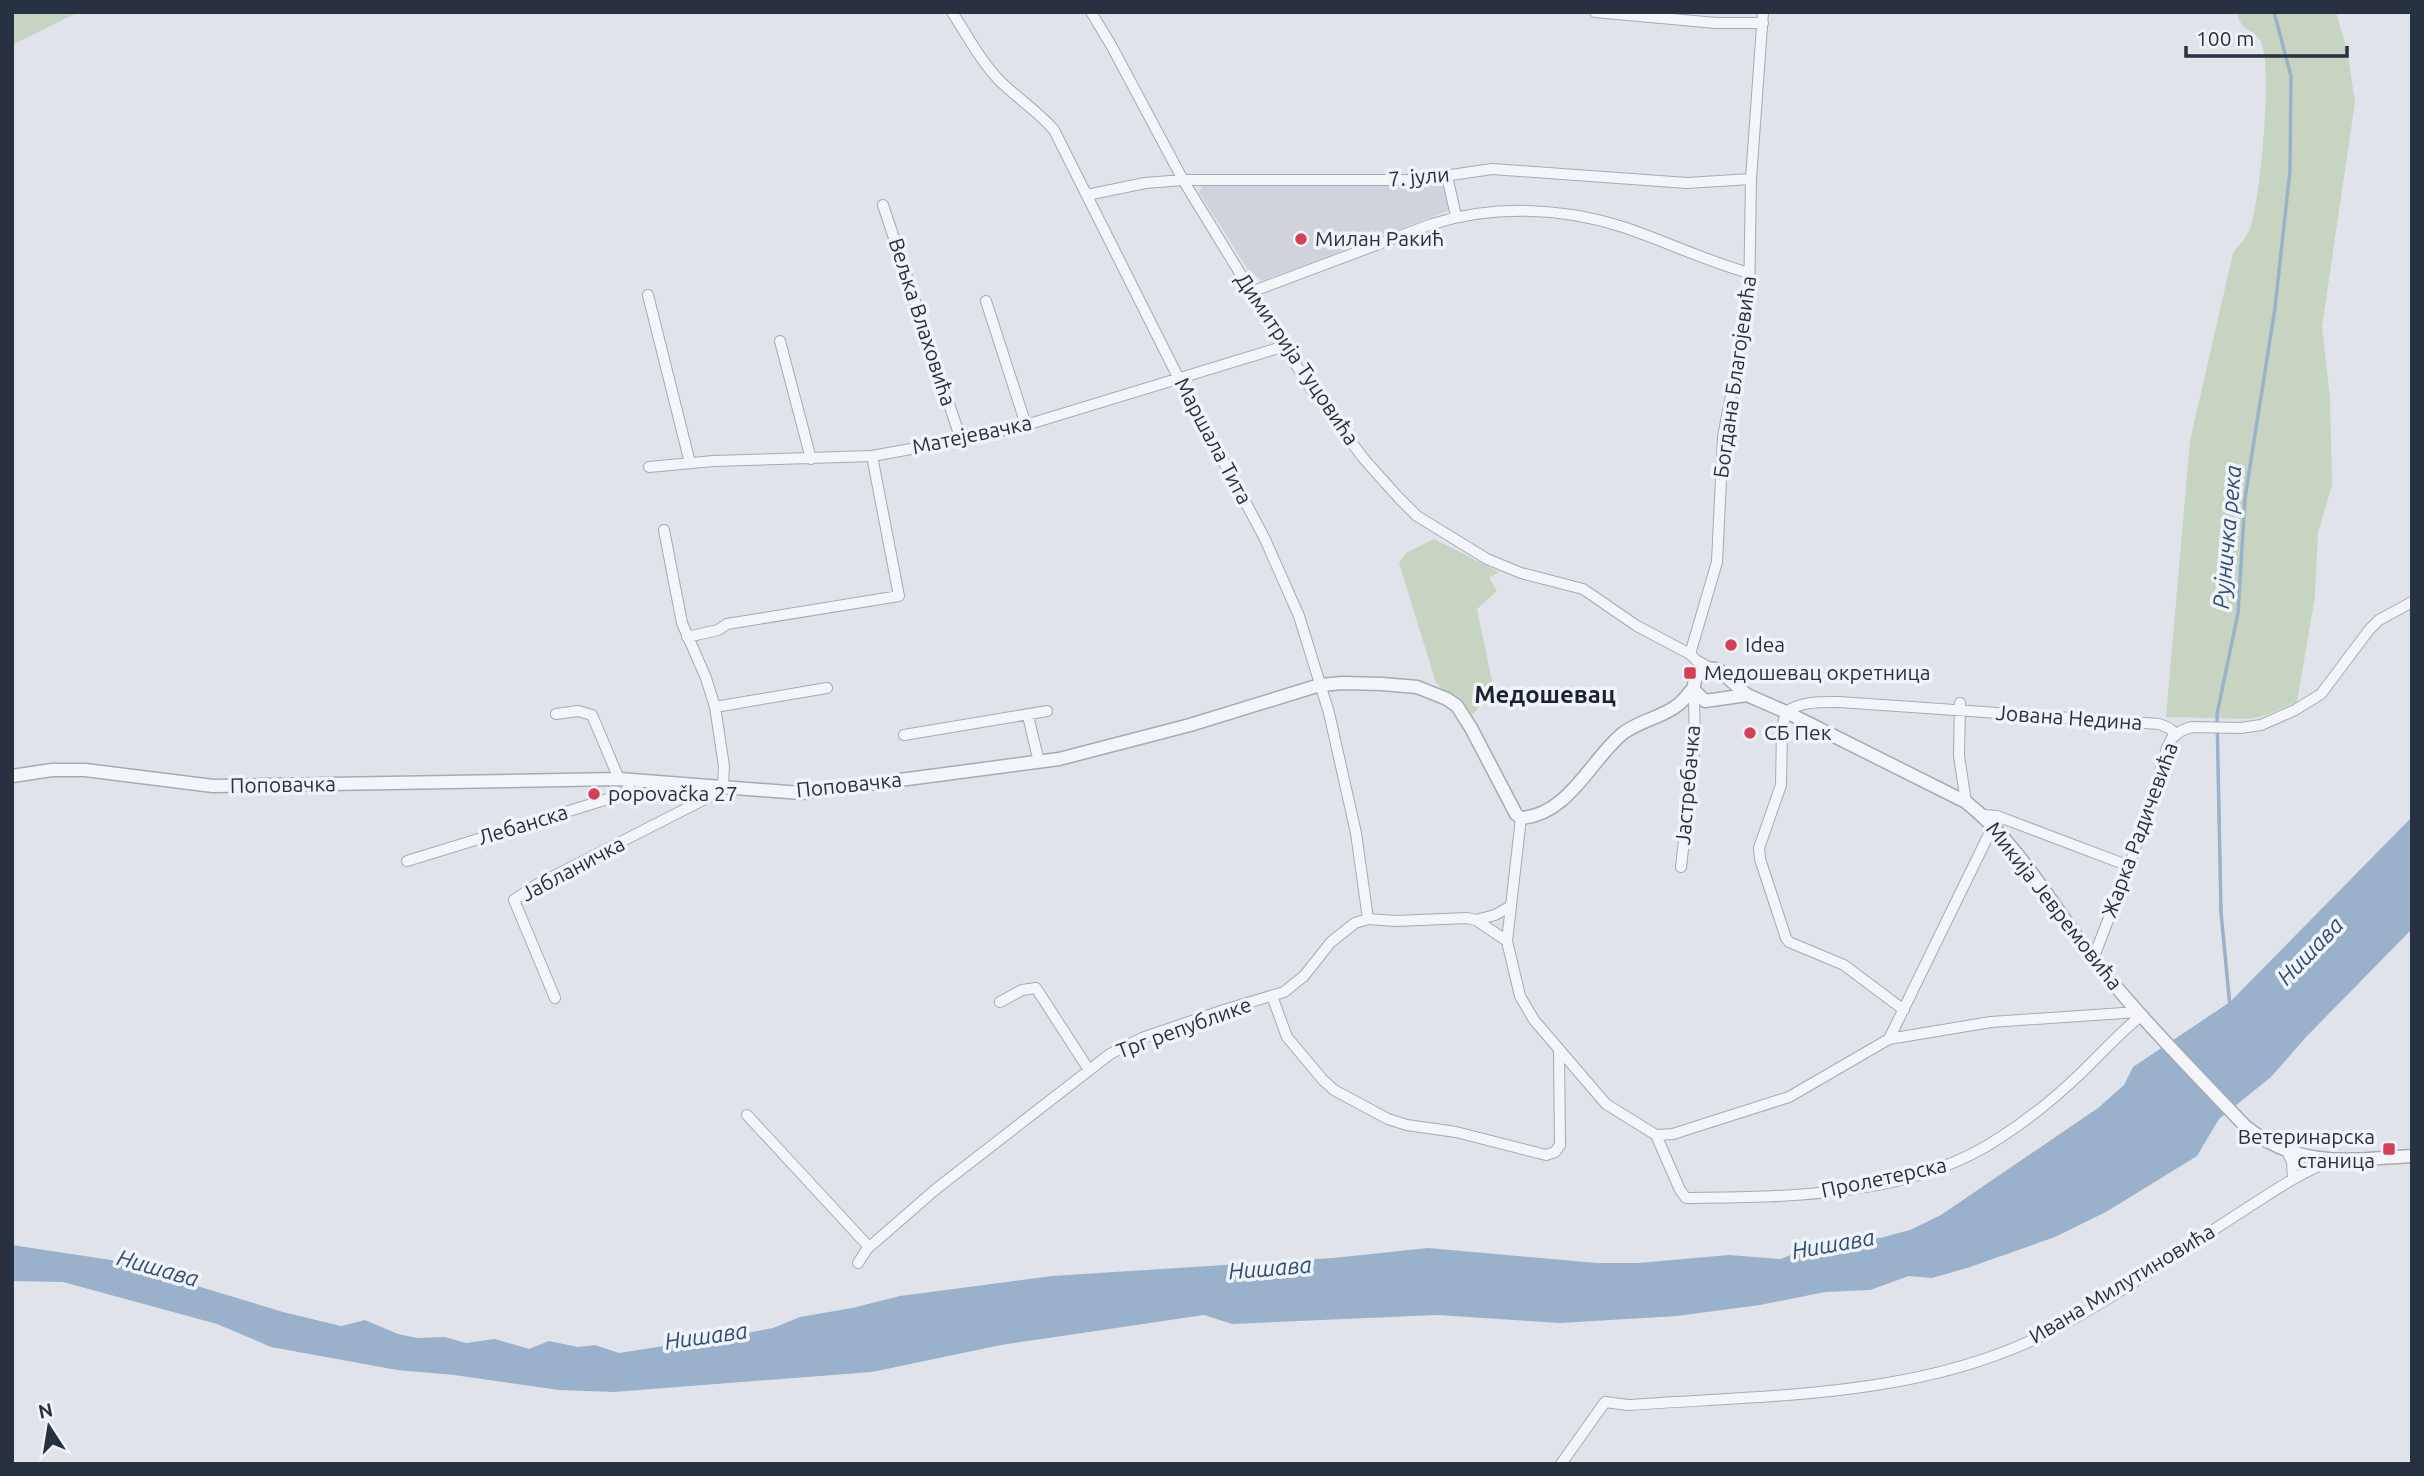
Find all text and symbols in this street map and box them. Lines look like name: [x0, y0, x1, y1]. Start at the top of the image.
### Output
scale bar: [2186, 14, 2347, 58]
text: 100 m: [2196, 26, 2254, 50]
street label: 7. јули: [1387, 161, 1451, 191]
place label: Милан Ракић: [1315, 226, 1444, 250]
marker: Милан Ракић: [1293, 231, 1309, 247]
street label: Вељка Влаховића: [884, 235, 961, 409]
street label: Димитрија Туцовића: [1231, 268, 1364, 449]
street label: Богдана Благојевића: [1708, 274, 1760, 480]
street label: Маршала Тита: [1170, 373, 1257, 508]
street label: Матејевачка: [910, 410, 1034, 458]
water label: Рујничка река: [2208, 464, 2245, 610]
place label: Idea: [1745, 632, 1785, 656]
marker: Idea: [1723, 637, 1739, 653]
place label: Медошевац окретница: [1704, 660, 1930, 684]
marker: Медошевац окретница: [1682, 665, 1698, 681]
district label: Медошевац: [1474, 681, 1616, 708]
street label: Јована Недина: [1995, 700, 2143, 734]
place label: СБ Пек: [1764, 720, 1832, 744]
street label: Јастребачка: [1670, 724, 1704, 846]
marker: СБ Пек: [1742, 725, 1758, 741]
street label: Жарка Радичевића: [2096, 739, 2182, 921]
street label: Поповачка: [795, 767, 903, 801]
street label: Поповачка: [230, 771, 336, 797]
place label: popovačka 27: [608, 781, 738, 805]
marker: popovačka 27: [586, 786, 602, 802]
street label: Лебанска: [475, 799, 571, 849]
street label: Микија Јевремовића: [1982, 817, 2128, 994]
street label: Јабланичка: [517, 831, 628, 905]
water label: Нишава: [2272, 912, 2348, 989]
street label: Трг републике: [1113, 992, 1254, 1063]
place label: Ветеринарска станица: [2238, 1124, 2375, 1172]
marker: Ветеринарска станица: [2381, 1141, 2397, 1157]
street label: Пролетерска: [1819, 1152, 1949, 1202]
street label: Ивана Милутиновића: [2024, 1218, 2218, 1348]
water label: Нишава: [1790, 1224, 1876, 1263]
water label: Нишава: [114, 1244, 202, 1291]
water label: Нишава: [1227, 1251, 1313, 1284]
water label: Нишава: [663, 1317, 749, 1354]
north arrow: [14, 1392, 84, 1462]
text: N: [36, 1398, 55, 1423]

